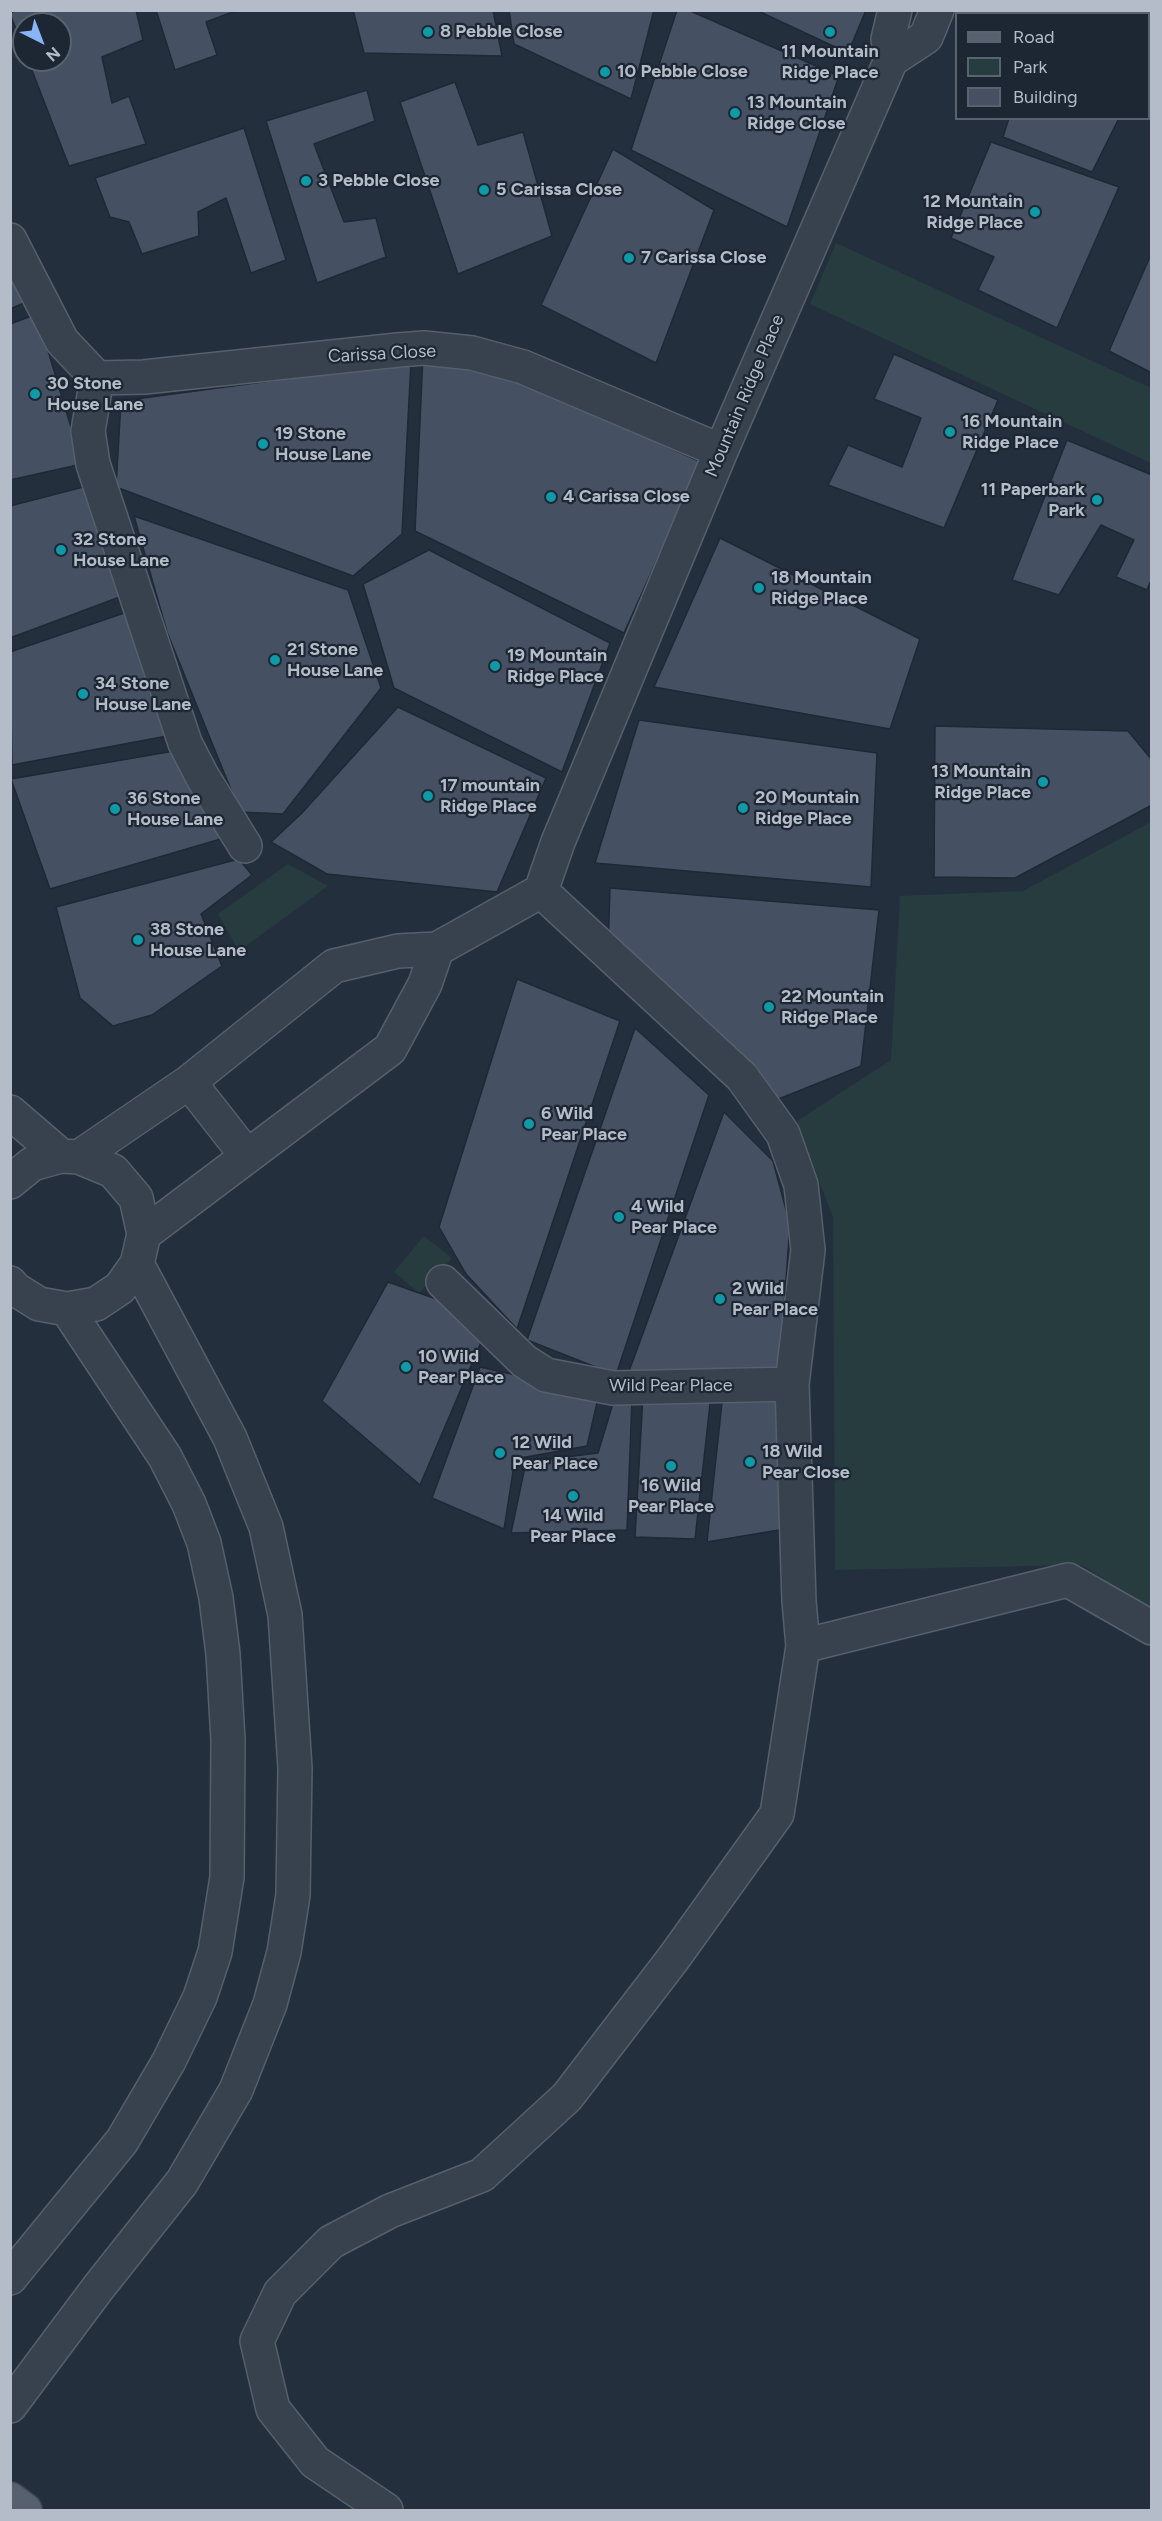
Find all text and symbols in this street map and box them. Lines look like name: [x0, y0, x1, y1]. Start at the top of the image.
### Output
north arrow: [12, 12, 72, 72]
legend: [955, 12, 1150, 120]
place label: 8 Pebble Close: [440, 21, 562, 43]
marker: 8 Pebble Close: [421, 25, 435, 39]
marker: 11 Mountain Ridge Place: [823, 25, 837, 39]
text: Road: [1013, 26, 1054, 48]
place label: 11 Mountain Ridge Place: [781, 41, 879, 84]
text: N: [42, 43, 64, 65]
text: Park: [1013, 56, 1047, 78]
place label: 10 Pebble Close: [617, 61, 748, 83]
marker: 10 Pebble Close: [598, 65, 612, 79]
text: Building: [1013, 86, 1078, 108]
place label: 13 Mountain Ridge Close: [747, 92, 847, 134]
marker: 13 Mountain Ridge Close: [728, 106, 742, 120]
place label: 3 Pebble Close: [318, 170, 439, 192]
marker: 3 Pebble Close: [299, 174, 313, 188]
place label: 5 Carissa Close: [496, 179, 622, 201]
marker: 5 Carissa Close: [477, 183, 491, 197]
place label: 12 Mountain Ridge Place: [923, 191, 1023, 234]
marker: 12 Mountain Ridge Place: [1028, 205, 1042, 219]
place label: 7 Carissa Close: [641, 247, 766, 269]
marker: 7 Carissa Close: [622, 251, 636, 265]
street label: Mountain Ridge Place: [701, 312, 789, 480]
street label: Carissa Close: [327, 340, 437, 368]
place label: 30 Stone House Lane: [47, 373, 143, 416]
marker: 30 Stone House Lane: [28, 387, 42, 401]
place label: 16 Mountain Ridge Place: [962, 411, 1062, 454]
place label: 19 Stone House Lane: [275, 423, 371, 466]
marker: 16 Mountain Ridge Place: [943, 425, 957, 439]
marker: 19 Stone House Lane: [256, 437, 270, 451]
place label: 11 Paperbark Park: [981, 479, 1085, 522]
place label: 4 Carissa Close: [563, 486, 690, 508]
marker: 4 Carissa Close: [544, 490, 558, 504]
marker: 11 Paperbark Park: [1090, 493, 1104, 507]
place label: 32 Stone House Lane: [73, 529, 169, 572]
marker: 32 Stone House Lane: [54, 543, 68, 557]
place label: 18 Mountain Ridge Place: [771, 567, 872, 610]
marker: 18 Mountain Ridge Place: [752, 581, 766, 595]
place label: 21 Stone House Lane: [287, 639, 383, 682]
place label: 19 Mountain Ridge Place: [507, 645, 607, 688]
marker: 21 Stone House Lane: [268, 653, 282, 667]
marker: 19 Mountain Ridge Place: [488, 659, 502, 673]
place label: 34 Stone House Lane: [95, 673, 191, 716]
marker: 34 Stone House Lane: [76, 687, 90, 701]
place label: 13 Mountain Ridge Place: [931, 761, 1031, 804]
place label: 17 mountain Ridge Place: [440, 775, 540, 818]
marker: 13 Mountain Ridge Place: [1036, 775, 1050, 789]
place label: 20 Mountain Ridge Place: [755, 787, 859, 830]
place label: 36 Stone House Lane: [127, 788, 223, 830]
marker: 17 mountain Ridge Place: [421, 789, 435, 803]
marker: 20 Mountain Ridge Place: [736, 801, 750, 815]
marker: 36 Stone House Lane: [108, 802, 122, 816]
place label: 38 Stone House Lane: [150, 919, 246, 962]
marker: 38 Stone House Lane: [131, 933, 145, 947]
place label: 22 Mountain Ridge Place: [781, 986, 884, 1028]
marker: 22 Mountain Ridge Place: [762, 1000, 776, 1014]
place label: 6 Wild Pear Place: [541, 1103, 627, 1146]
marker: 6 Wild Pear Place: [522, 1117, 536, 1131]
place label: 4 Wild Pear Place: [631, 1196, 717, 1238]
marker: 4 Wild Pear Place: [612, 1210, 626, 1224]
place label: 2 Wild Pear Place: [732, 1278, 818, 1320]
marker: 2 Wild Pear Place: [713, 1292, 727, 1306]
place label: 10 Wild Pear Place: [418, 1346, 504, 1388]
marker: 10 Wild Pear Place: [399, 1360, 413, 1374]
street label: Wild Pear Place: [609, 1375, 733, 1397]
place label: 12 Wild Pear Place: [512, 1432, 598, 1474]
place label: 18 Wild Pear Close: [762, 1441, 850, 1484]
marker: 12 Wild Pear Place: [493, 1446, 507, 1460]
marker: 18 Wild Pear Close: [743, 1455, 757, 1469]
marker: 16 Wild Pear Place: [664, 1459, 678, 1473]
place label: 16 Wild Pear Place: [628, 1475, 714, 1518]
marker: 14 Wild Pear Place: [566, 1489, 580, 1503]
place label: 14 Wild Pear Place: [530, 1505, 616, 1547]

